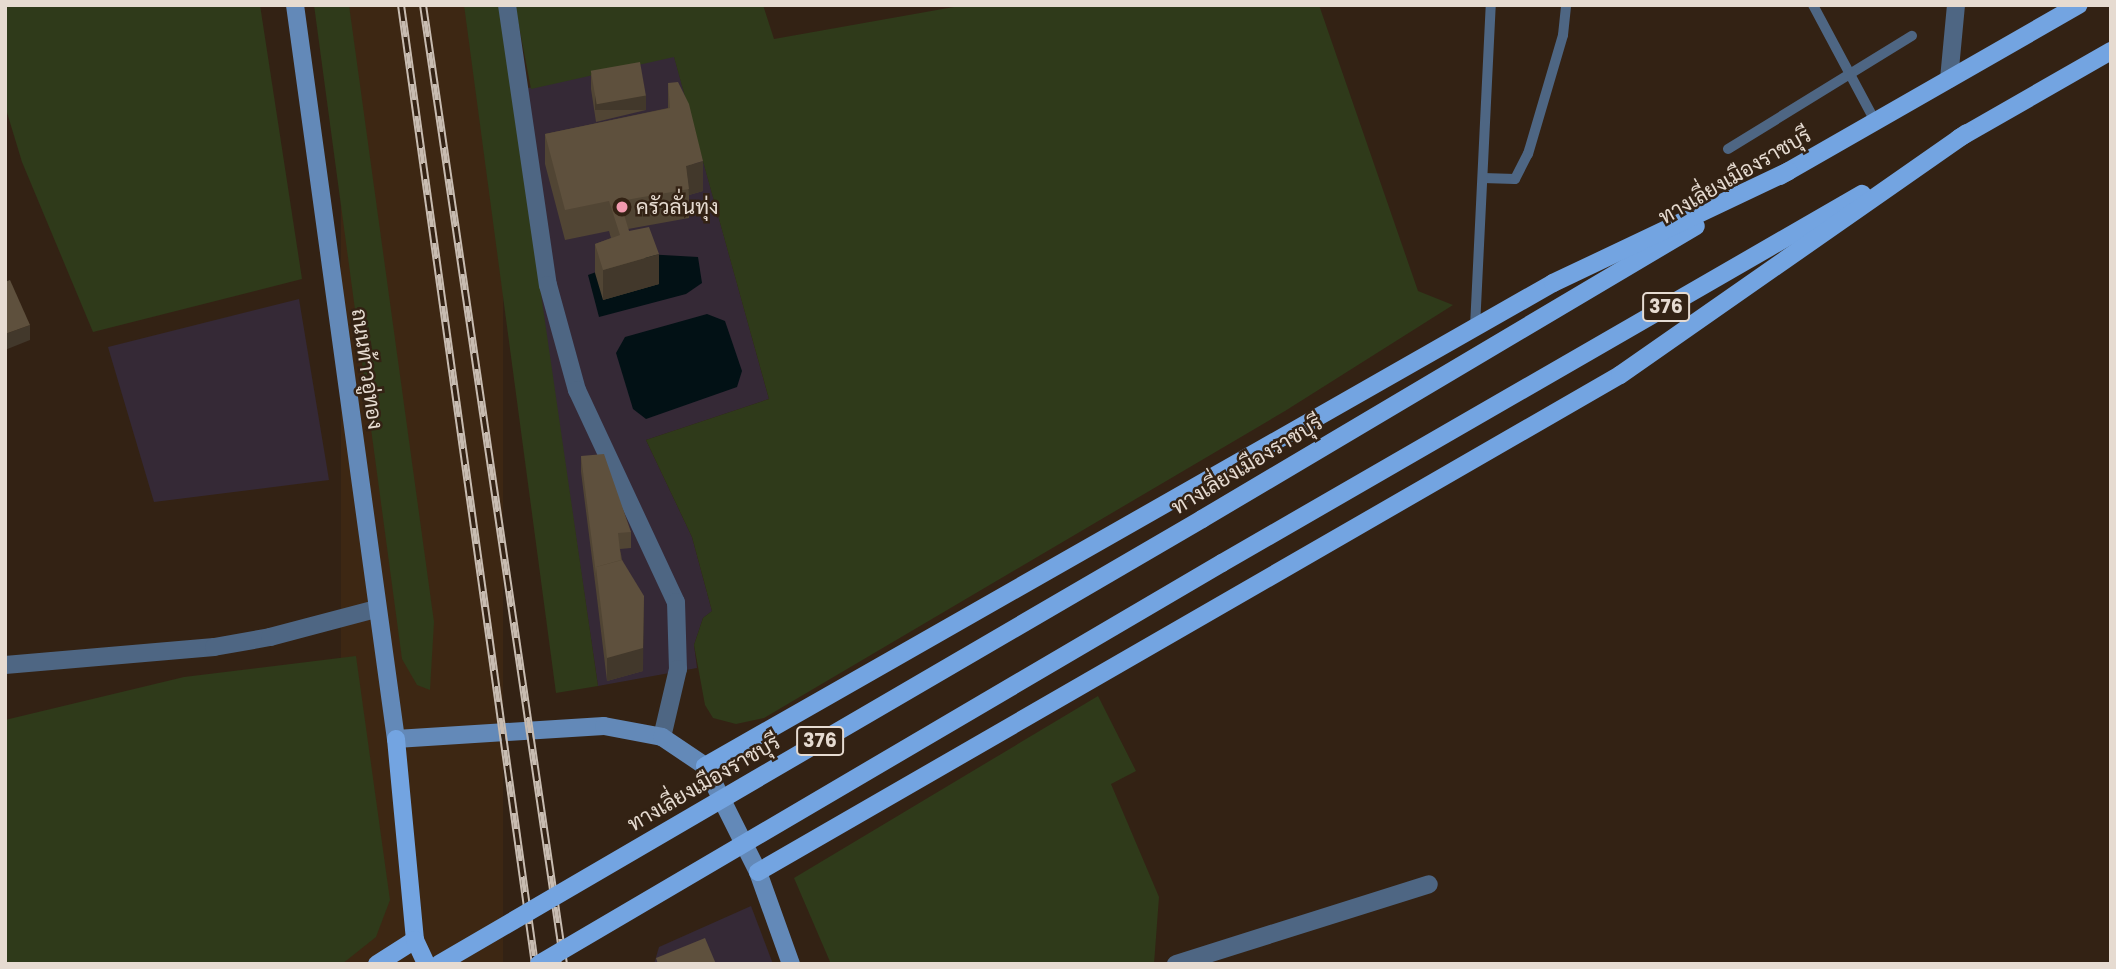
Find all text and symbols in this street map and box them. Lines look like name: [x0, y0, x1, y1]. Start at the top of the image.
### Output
street label: ทางเลี่ยงเมืองราชบุรี: [1654, 122, 1816, 230]
place label: ครัวลั่นทุ่ง: [636, 194, 718, 220]
marker: ครัวลั่นทุ่ง: [614, 199, 630, 215]
road number: 376: [1642, 292, 1690, 322]
street label: ถนนท้าวอู่ทอง: [346, 307, 388, 431]
street label: ทางเลี่ยงเมืองราชบุรี: [1167, 410, 1327, 520]
road number: 376: [796, 726, 844, 756]
street label: ทางเลี่ยงเมืองราชบุรี: [623, 729, 785, 837]

